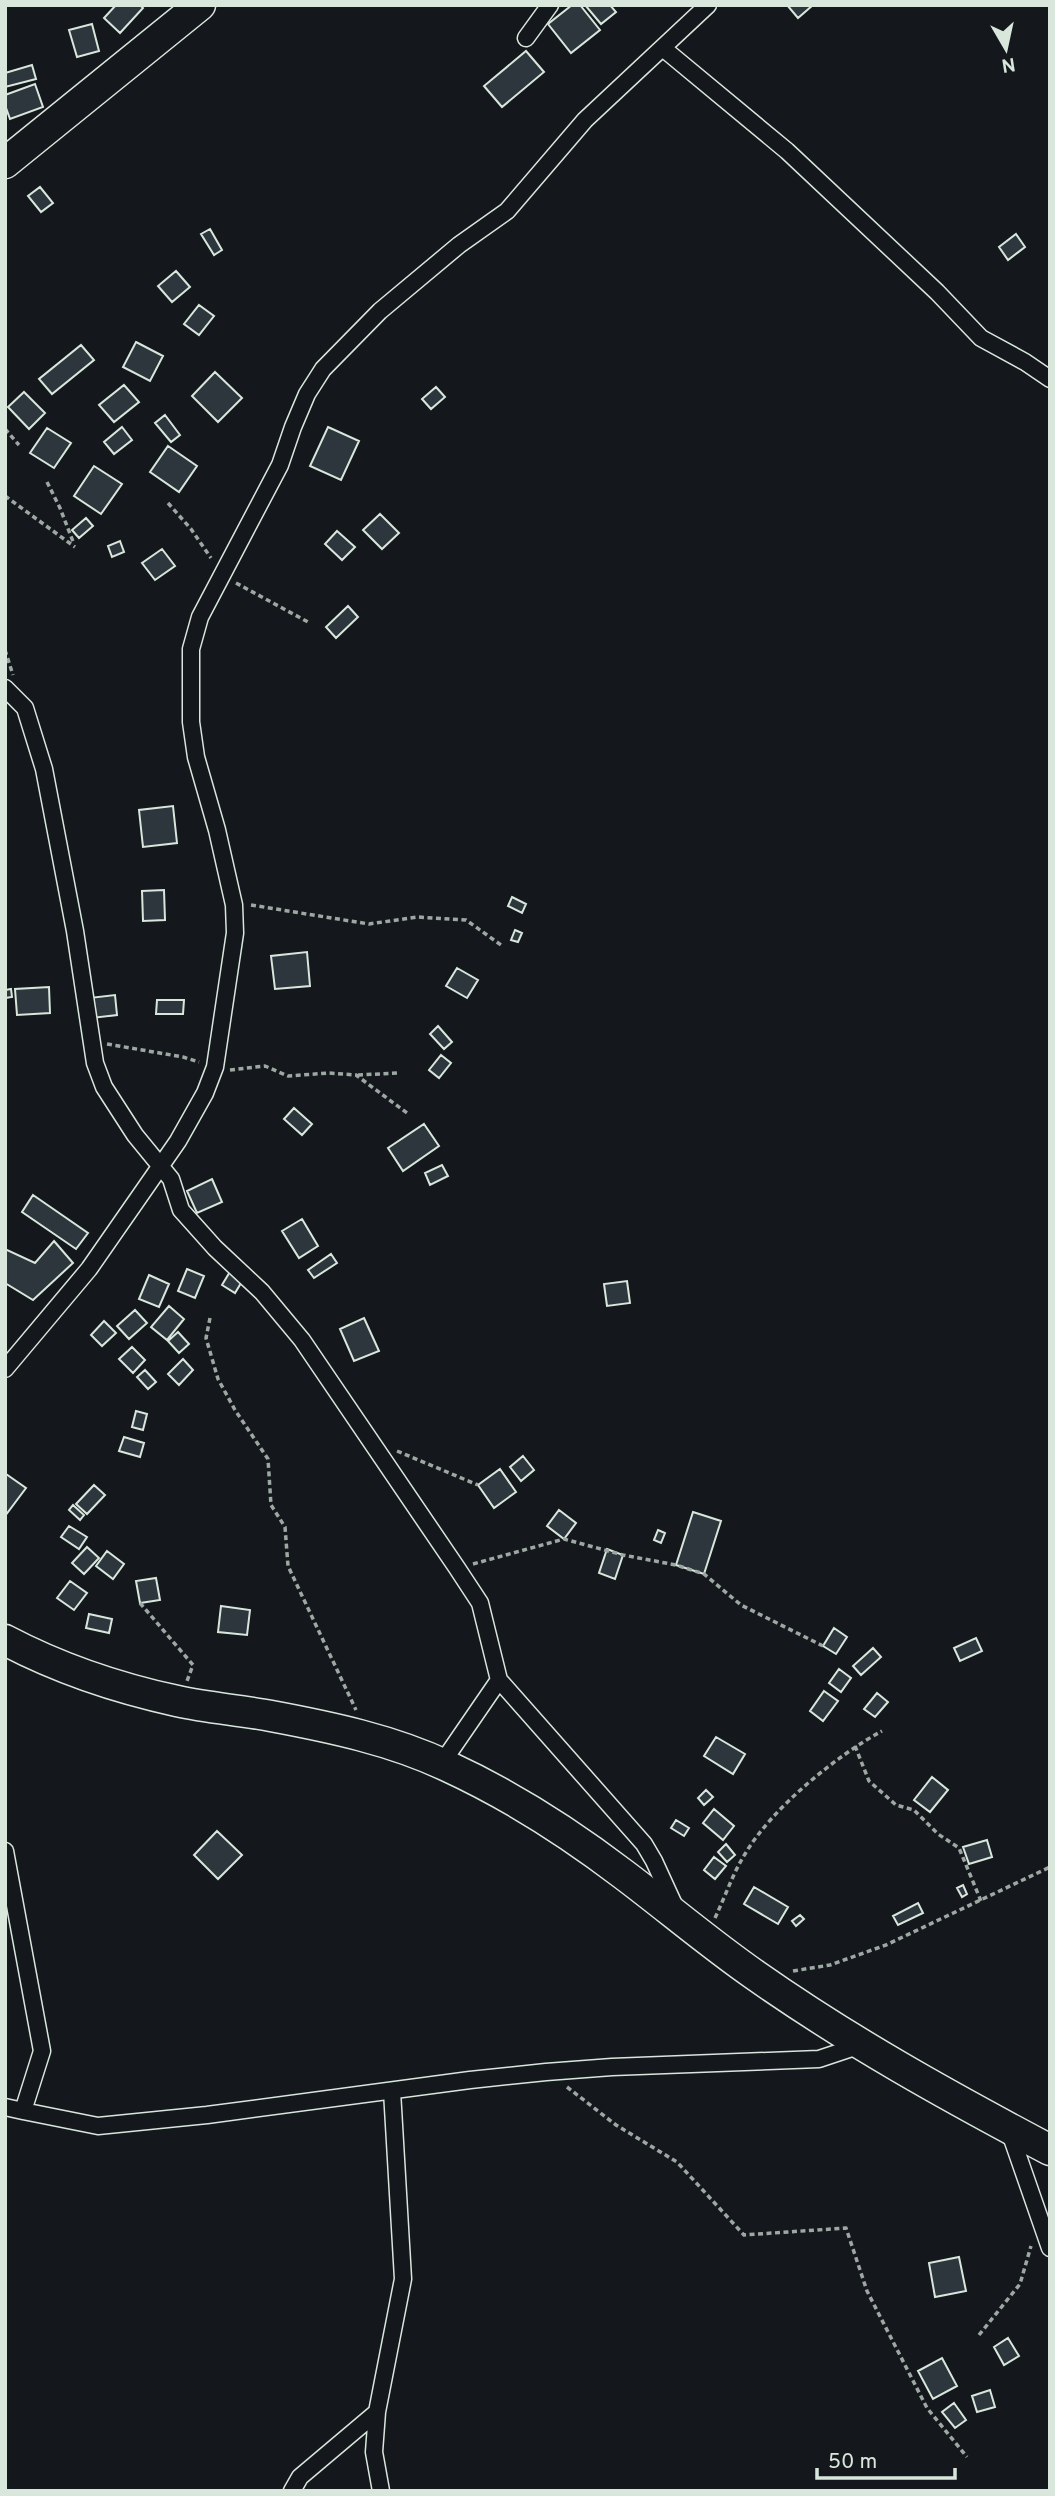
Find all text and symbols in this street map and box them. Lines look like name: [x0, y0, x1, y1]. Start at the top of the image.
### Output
north arrow: [971, 14, 1041, 84]
text: N: [1000, 51, 1017, 77]
scale bar: [817, 2436, 955, 2480]
text: 50 m: [828, 2449, 877, 2476]

